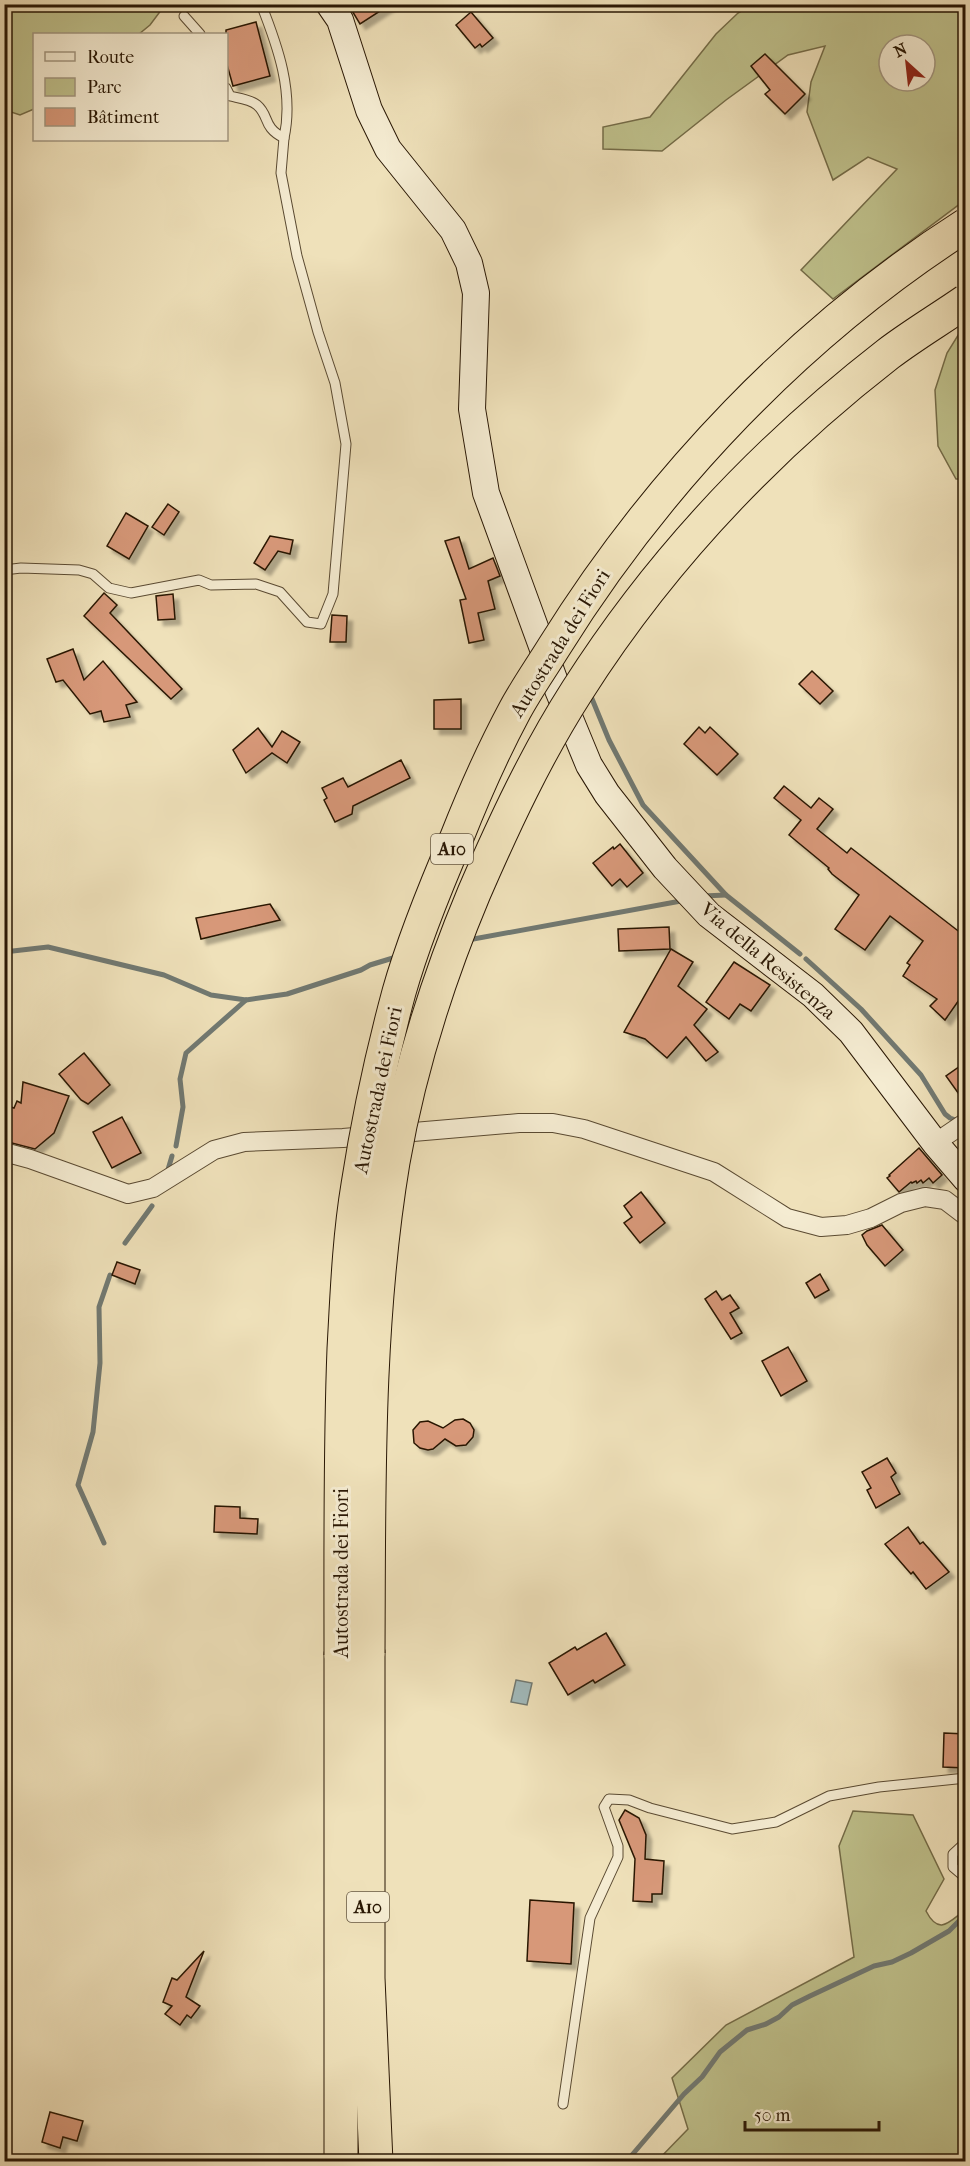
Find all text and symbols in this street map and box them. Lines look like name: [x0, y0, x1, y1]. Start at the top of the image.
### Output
legend: [33, 33, 228, 141]
north arrow: [877, 33, 937, 93]
text: N: [891, 38, 911, 61]
text: Route: [87, 47, 134, 68]
text: Parc: [87, 77, 122, 98]
text: Bâtiment: [87, 107, 160, 128]
street label: Autostrada dei Fiori: [505, 565, 615, 722]
road number: A10: [431, 834, 473, 864]
street label: Via della Resistenza: [695, 897, 841, 1025]
street label: Autostrada dei Fiori: [349, 1004, 407, 1176]
street label: Autostrada dei Fiori: [330, 1488, 353, 1659]
road number: A10: [347, 1892, 389, 1922]
scale bar: [745, 2094, 878, 2132]
text: 50 m: [754, 2105, 791, 2126]

